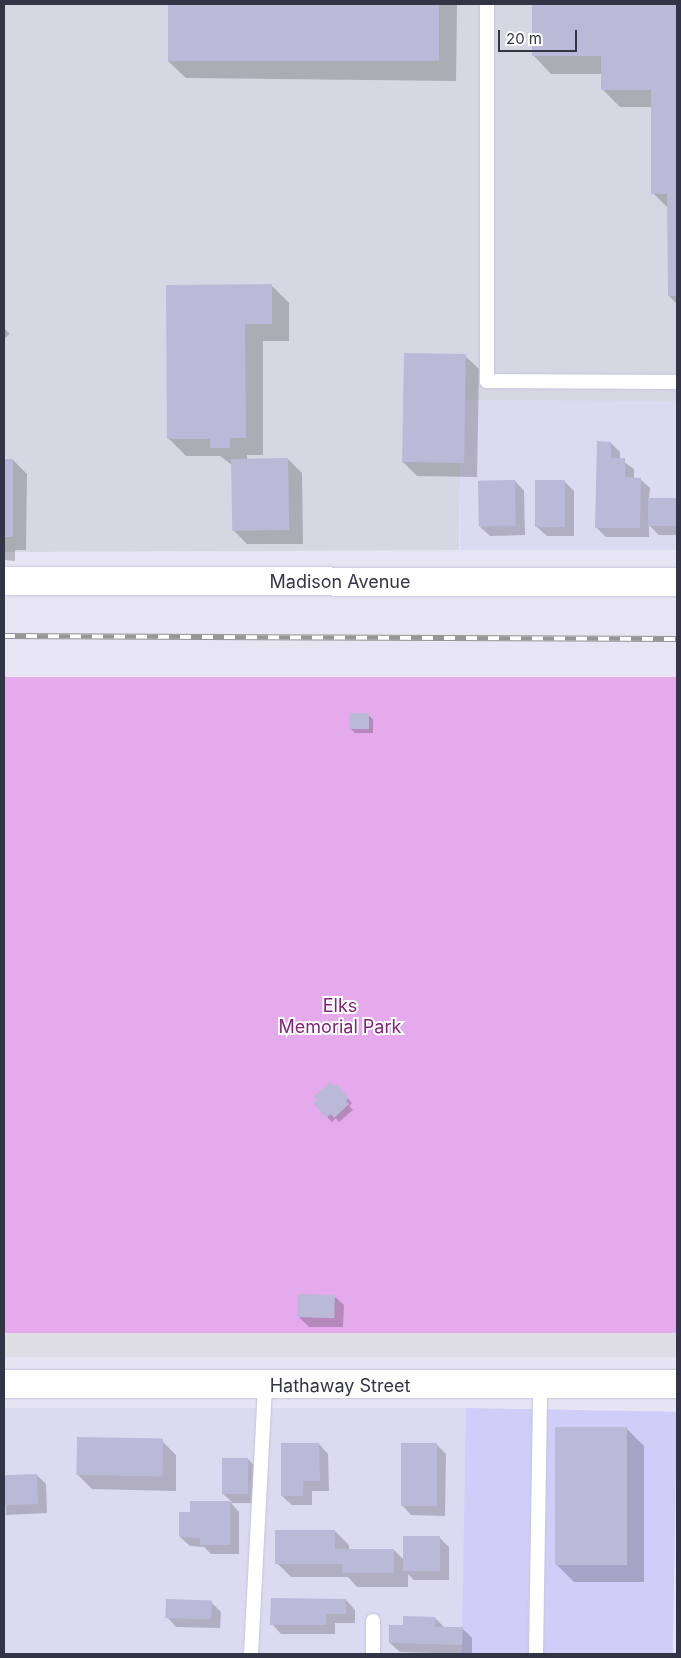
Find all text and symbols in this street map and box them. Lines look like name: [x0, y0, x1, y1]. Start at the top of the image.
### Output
scale bar: [501, 20, 580, 52]
text: 20 m: [506, 29, 542, 48]
street label: Madison Avenue: [270, 571, 410, 593]
park label: Elks Memorial Park: [279, 996, 401, 1038]
street label: Hathaway Street: [270, 1375, 410, 1397]

